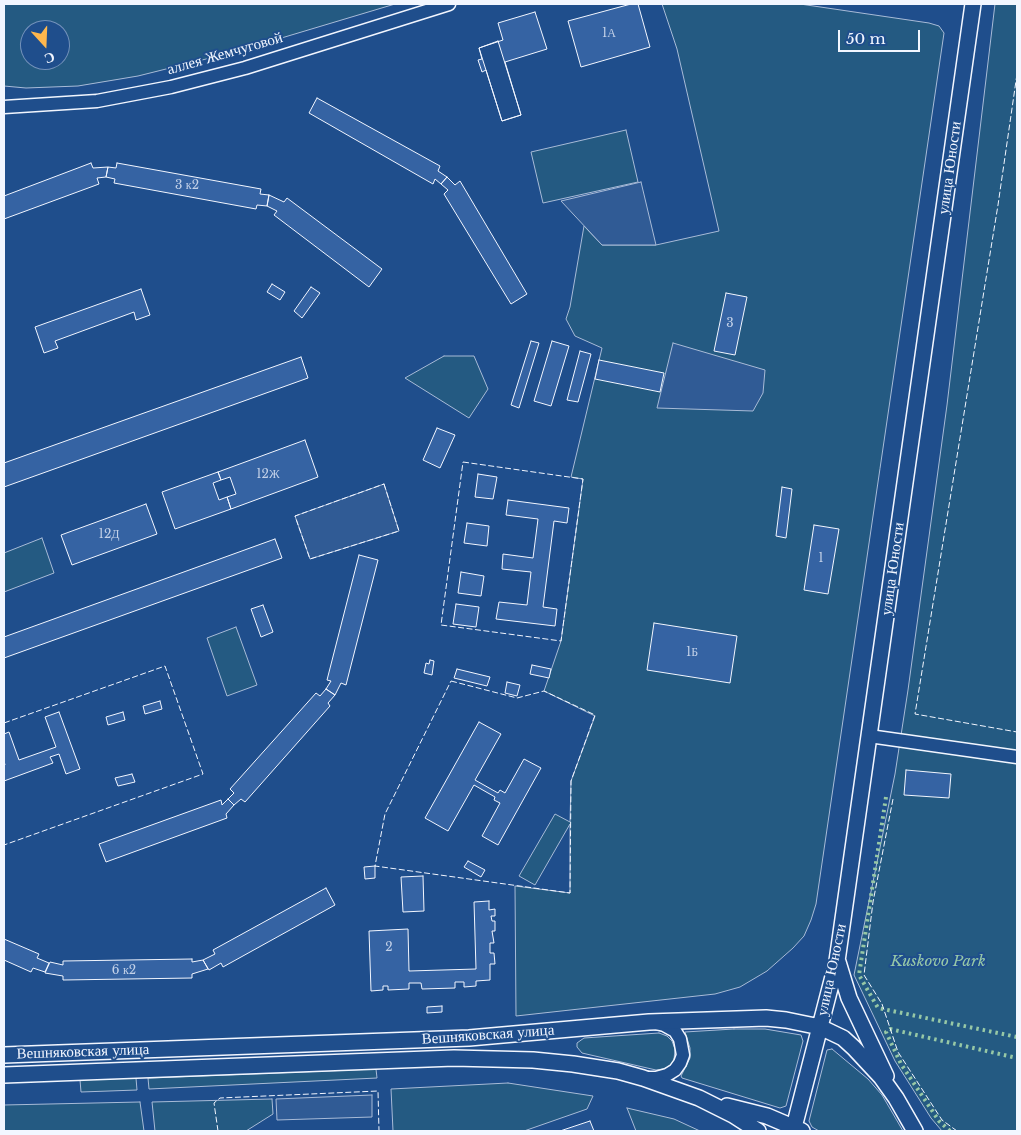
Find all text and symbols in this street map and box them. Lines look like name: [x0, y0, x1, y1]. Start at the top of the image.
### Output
north arrow: [20, 20, 70, 70]
scale bar: [841, 20, 924, 52]
house number: 1А: [602, 27, 616, 41]
street label: аллея Жемчуговой: [165, 29, 285, 79]
text: 50 m: [846, 29, 886, 48]
text: С: [42, 48, 58, 68]
street label: улица Юности: [935, 120, 965, 216]
house number: 3 к2: [175, 179, 199, 193]
house number: 3: [726, 317, 734, 331]
house number: 12Ж: [256, 468, 280, 482]
street label: улица Юности: [878, 521, 908, 617]
house number: 12Д: [99, 528, 119, 542]
house number: 1: [818, 552, 824, 566]
house number: 1Б: [686, 646, 698, 660]
street label: улица Юности: [813, 922, 851, 1018]
house number: 2: [385, 941, 393, 955]
park label: Kuskovo Park: [890, 953, 986, 971]
house number: 6 к2: [112, 964, 136, 978]
street label: Вешняковская улица: [421, 1021, 555, 1049]
street label: Вешняковская улица: [16, 1041, 150, 1063]

